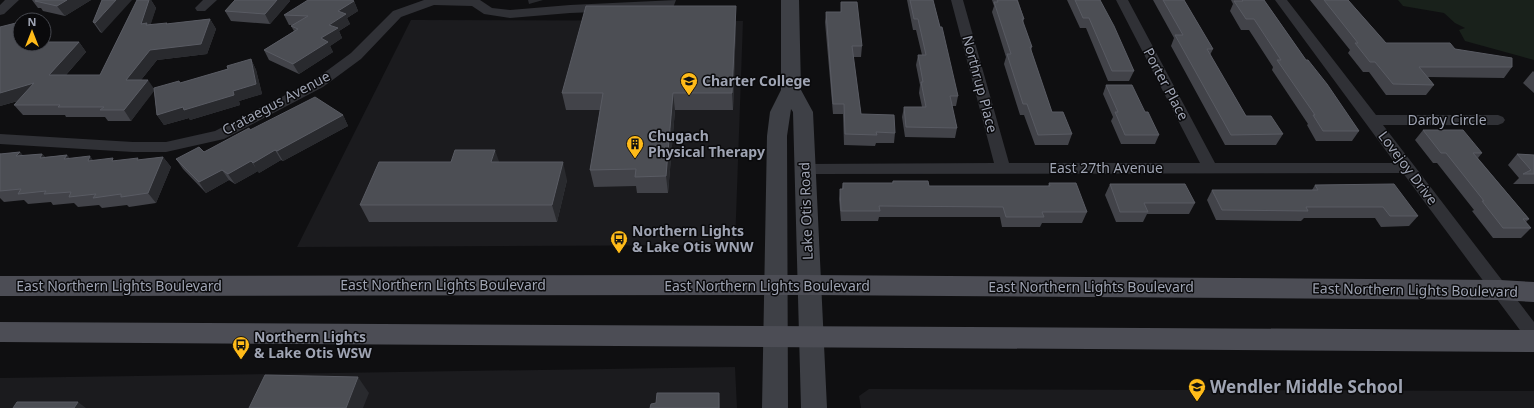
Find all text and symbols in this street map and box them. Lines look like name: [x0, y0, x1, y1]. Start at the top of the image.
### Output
north arrow: [12, 12, 52, 52]
text: N: [28, 14, 36, 29]
street label: Northrup Place: [958, 33, 1003, 135]
street label: Porter Place: [1139, 44, 1194, 123]
street label: Crataegus Avenue: [218, 66, 333, 139]
school or university icon: Charter College: [679, 71, 699, 96]
place label: Charter College: [702, 71, 811, 90]
street label: Darby Circle: [1407, 110, 1487, 129]
place label: Chugach Physical Therapy: [648, 126, 765, 161]
street label: Lovejoy Drive: [1374, 127, 1442, 209]
building icon: Chugach Physical Therapy: [625, 134, 645, 159]
street label: East 27th Avenue: [1049, 158, 1163, 177]
street label: Lake Otis Road: [794, 162, 817, 260]
place label: Northern Lights & Lake Otis WNW: [632, 221, 754, 256]
bus stop icon: Northern Lights & Lake Otis WNW: [609, 229, 629, 254]
street label: East Northern Lights Boulevard: [340, 275, 546, 294]
street label: East Northern Lights Boulevard: [16, 276, 222, 295]
street label: East Northern Lights Boulevard: [664, 276, 870, 295]
street label: East Northern Lights Boulevard: [988, 277, 1194, 296]
street label: East Northern Lights Boulevard: [1312, 278, 1518, 301]
place label: Northern Lights & Lake Otis WSW: [254, 327, 372, 362]
bus stop icon: Northern Lights & Lake Otis WSW: [231, 335, 251, 360]
place label: Wendler Middle School: [1210, 375, 1403, 398]
school or university icon: Wendler Middle School: [1187, 377, 1207, 402]

